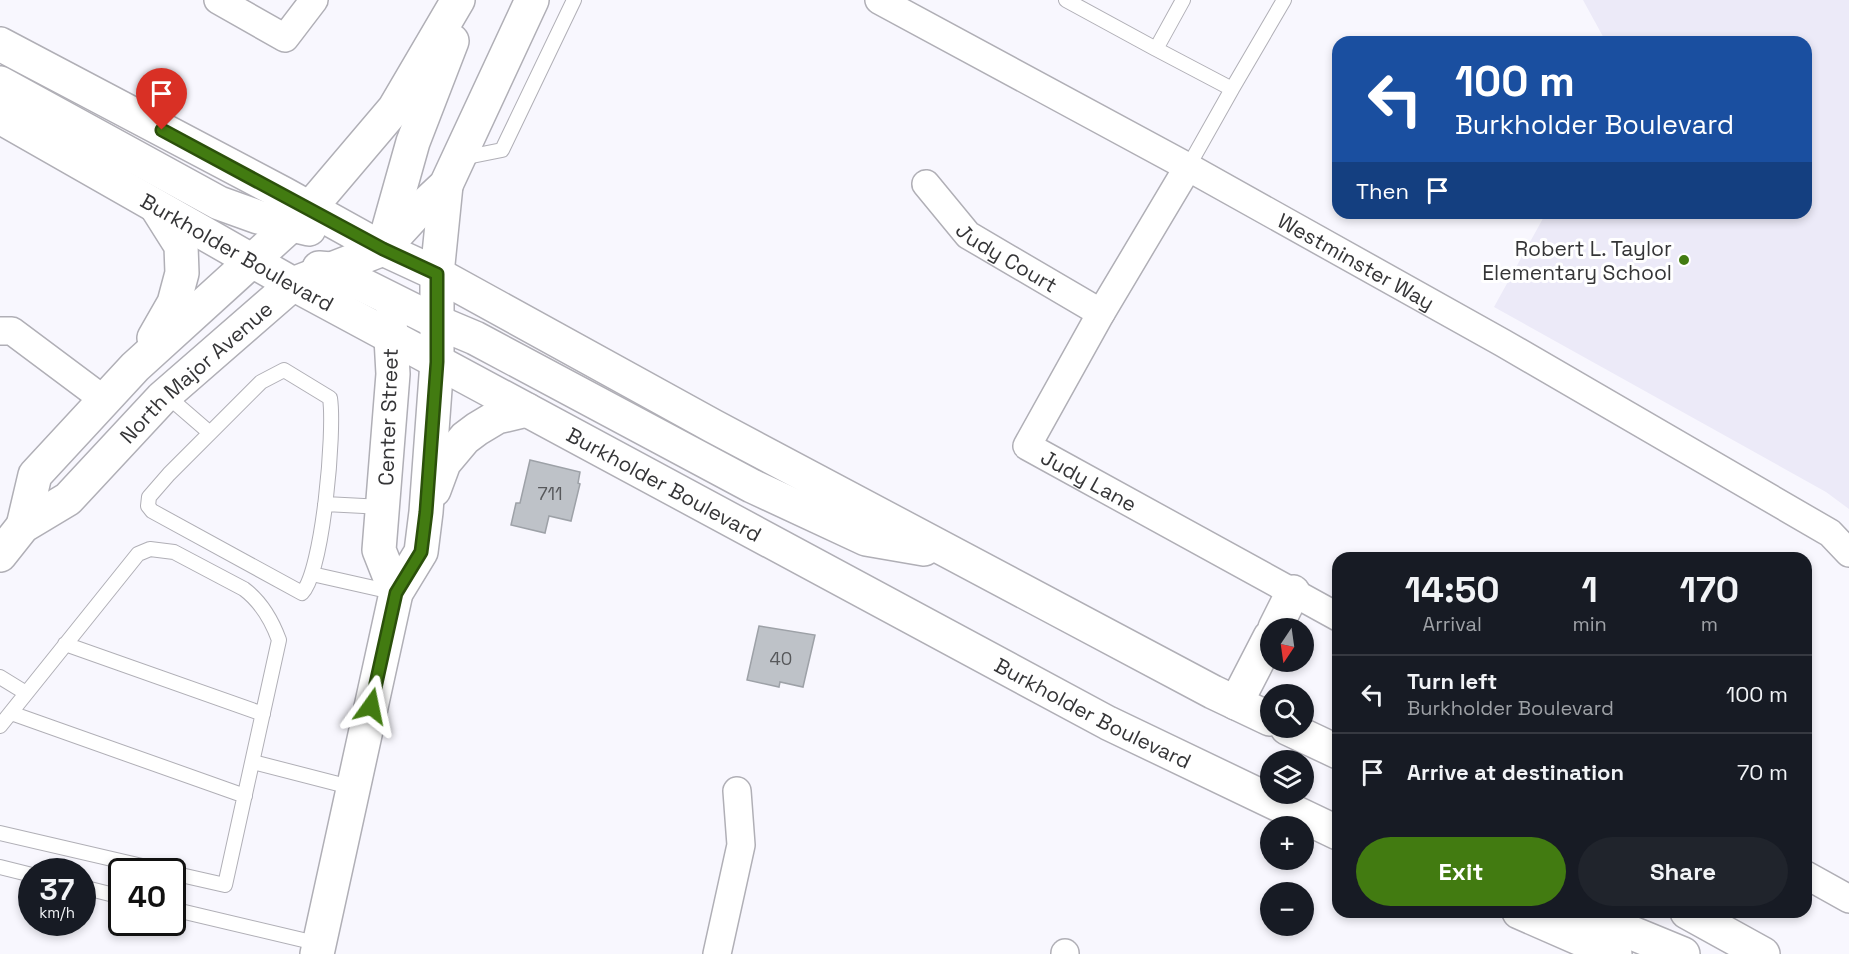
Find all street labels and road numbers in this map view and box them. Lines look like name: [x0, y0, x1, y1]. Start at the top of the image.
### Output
street label: Burkholder Boulevard: [136, 187, 339, 317]
street label: Westminster Way: [1273, 206, 1440, 316]
street label: Judy Court: [950, 217, 1063, 298]
street label: North Major Avenue: [113, 295, 278, 449]
street label: Center Street: [372, 348, 404, 486]
street label: Burkholder Boulevard: [562, 421, 766, 547]
street label: Judy Lane: [1036, 443, 1142, 517]
street label: Burkholder Boulevard: [990, 651, 1196, 774]

